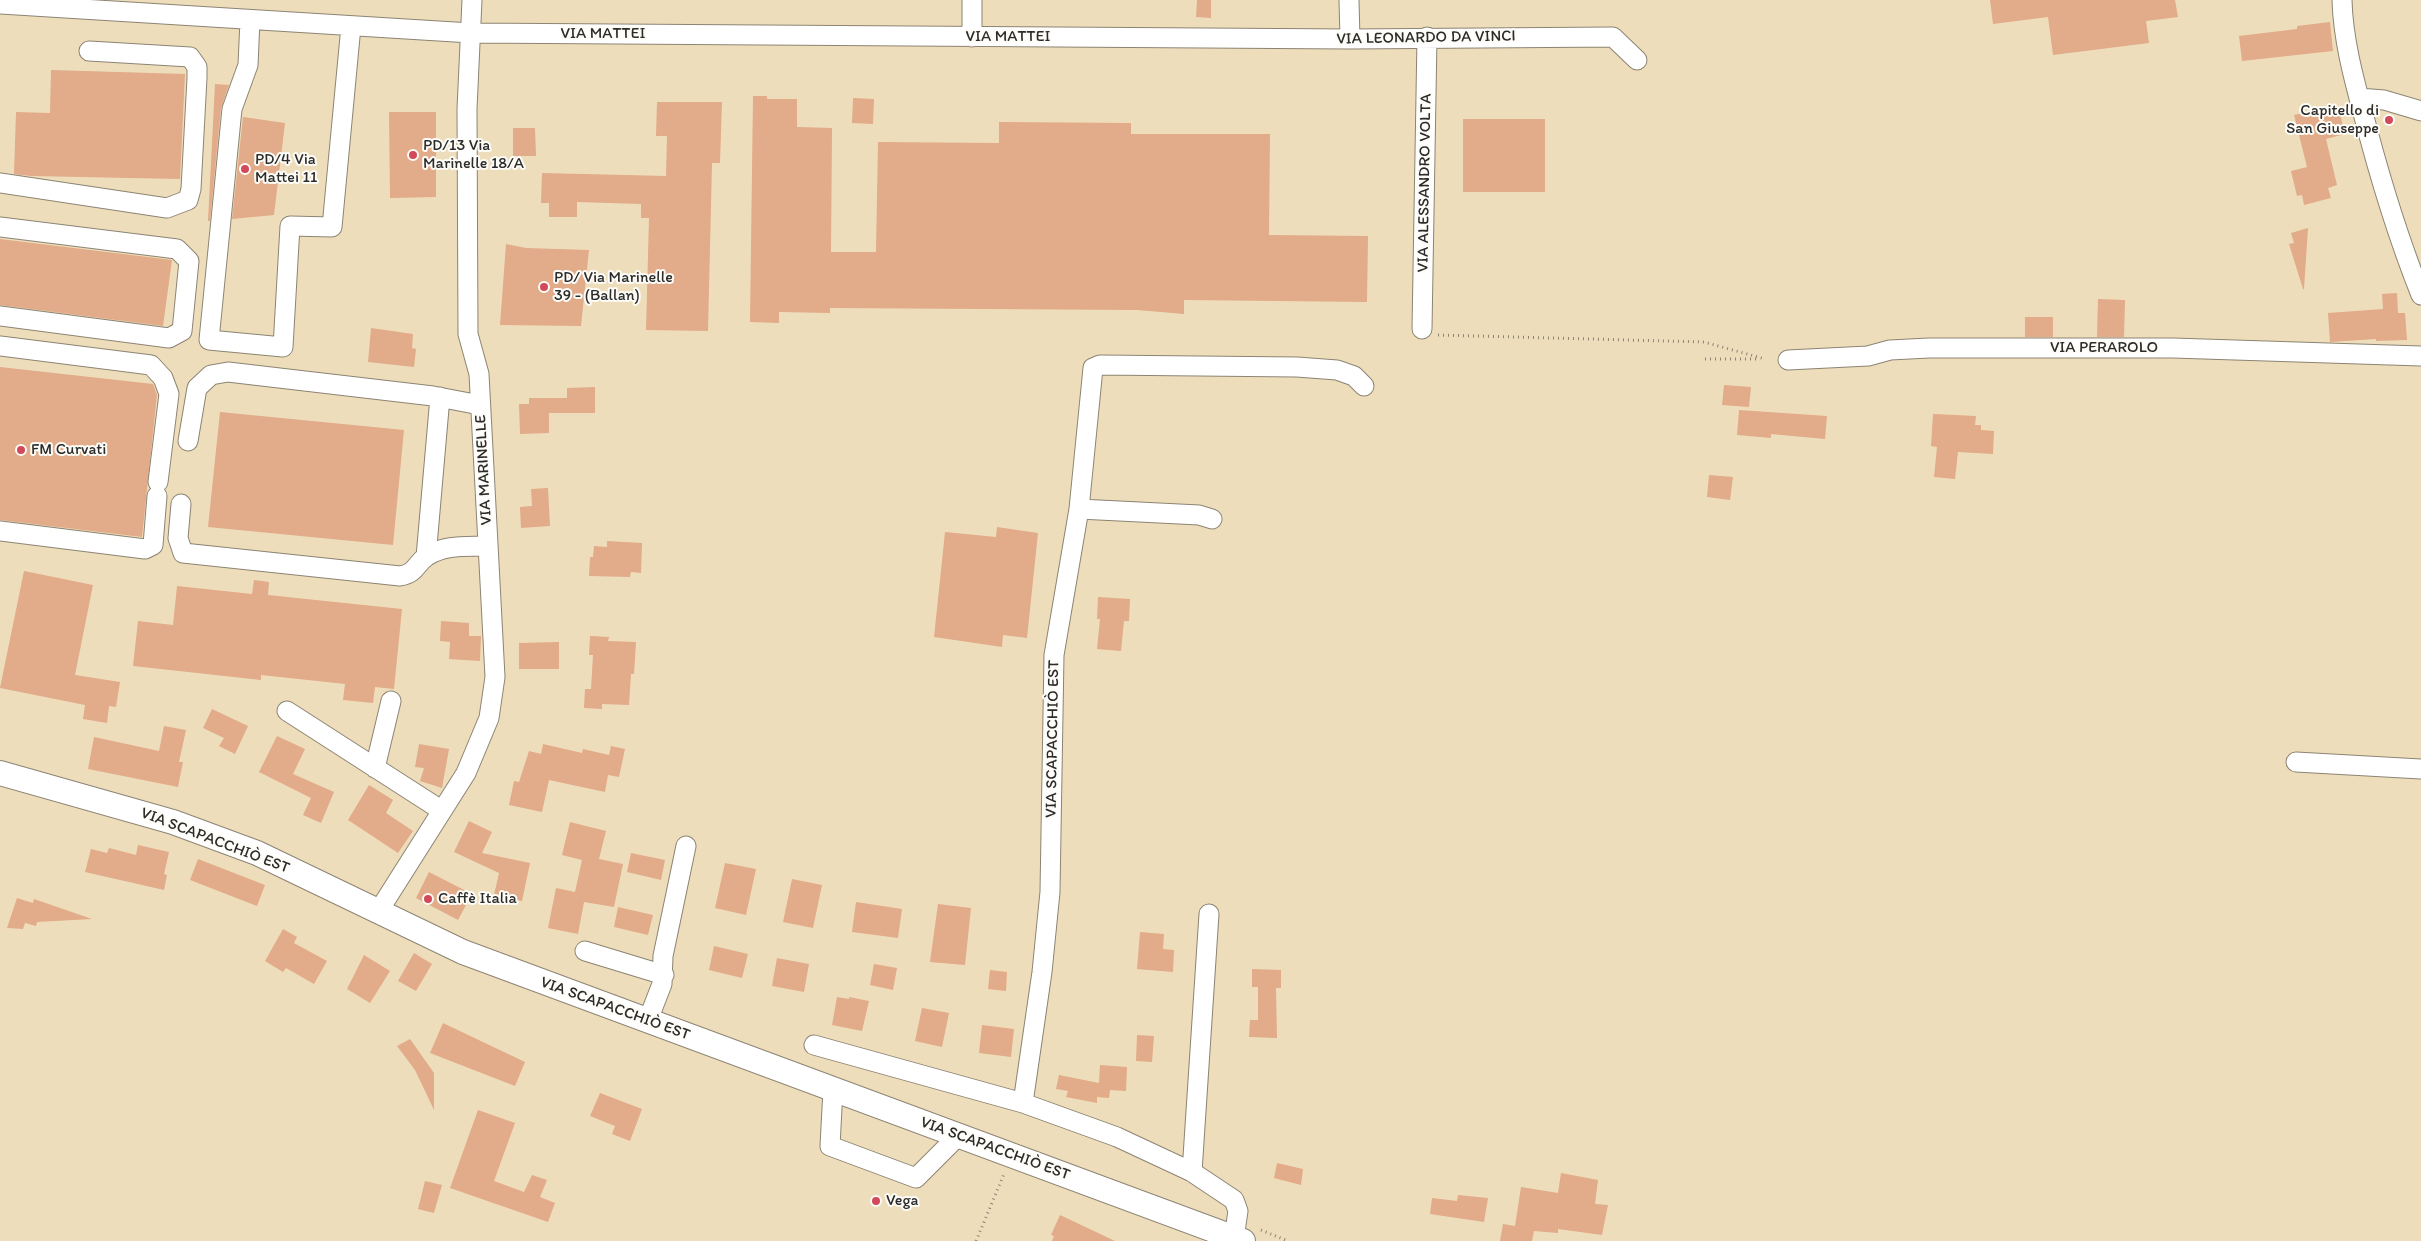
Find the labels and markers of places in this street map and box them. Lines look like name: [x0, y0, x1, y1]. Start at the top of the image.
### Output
place label: Capitello di San Giuseppe: [2286, 101, 2379, 139]
marker: Capitello di San Giuseppe: [2383, 114, 2395, 126]
place label: PD/13 Via Marinelle 18/A: [423, 136, 524, 174]
marker: PD/13 Via Marinelle 18/A: [407, 149, 419, 161]
place label: PD/4 Via Mattei 11: [255, 150, 317, 188]
marker: PD/4 Via Mattei 11: [239, 163, 251, 175]
place label: PD/ Via Marinelle 39 - (Ballan): [554, 268, 673, 306]
marker: PD/ Via Marinelle 39 - (Ballan): [538, 281, 550, 293]
place label: FM Curvati: [31, 440, 106, 460]
marker: FM Curvati: [15, 444, 27, 456]
place label: Caffè Italia: [438, 889, 517, 909]
marker: Caffè Italia: [422, 893, 434, 905]
place label: Vega: [886, 1191, 918, 1211]
marker: Vega: [870, 1195, 882, 1207]

